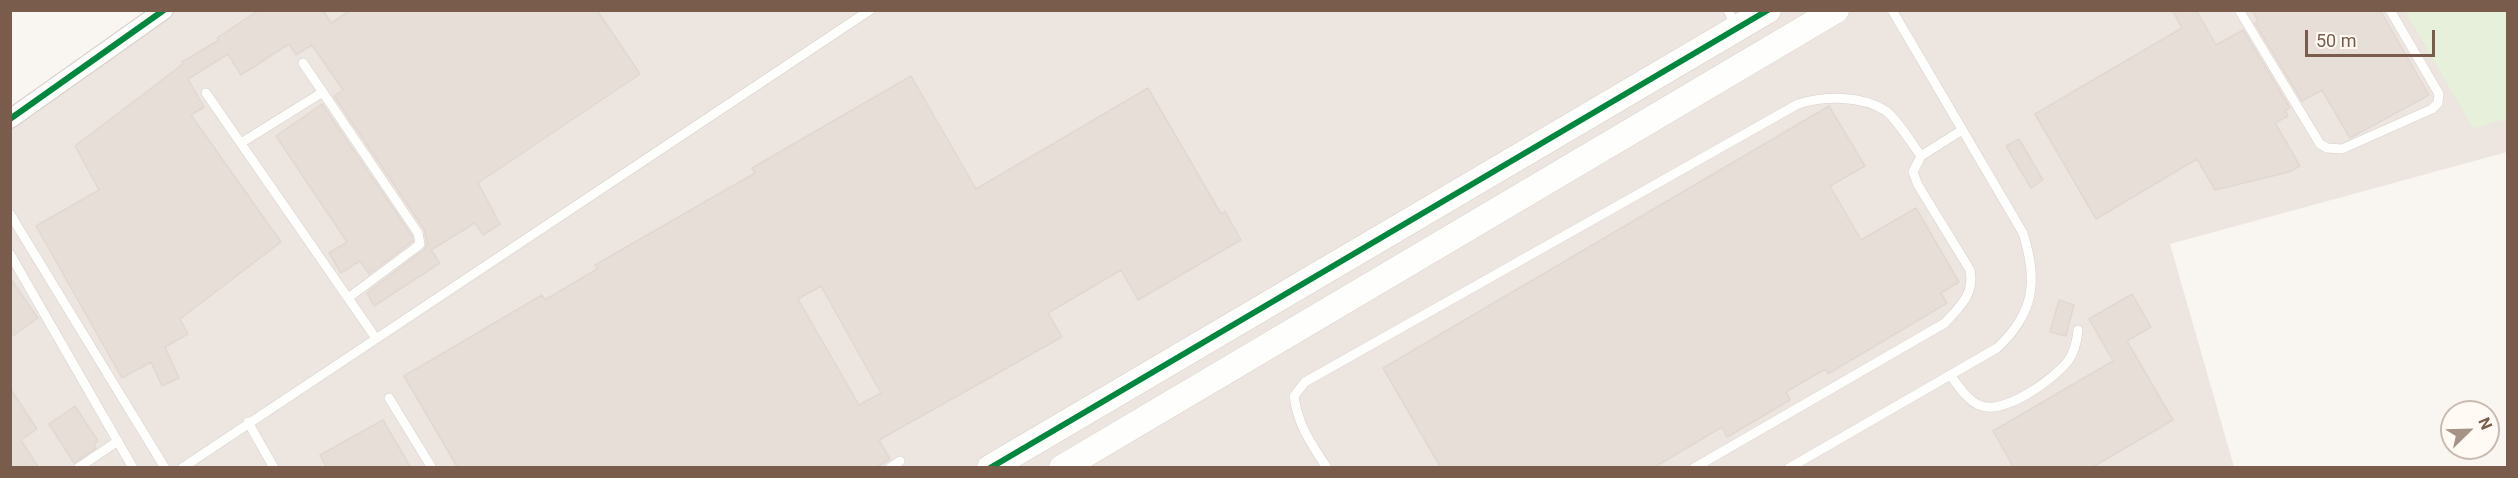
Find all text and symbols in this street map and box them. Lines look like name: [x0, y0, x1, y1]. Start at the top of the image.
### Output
scale bar: [2308, 18, 2438, 56]
text: 50 m: [2316, 30, 2356, 51]
north arrow: [2440, 400, 2500, 460]
text: N: [2474, 415, 2496, 432]

